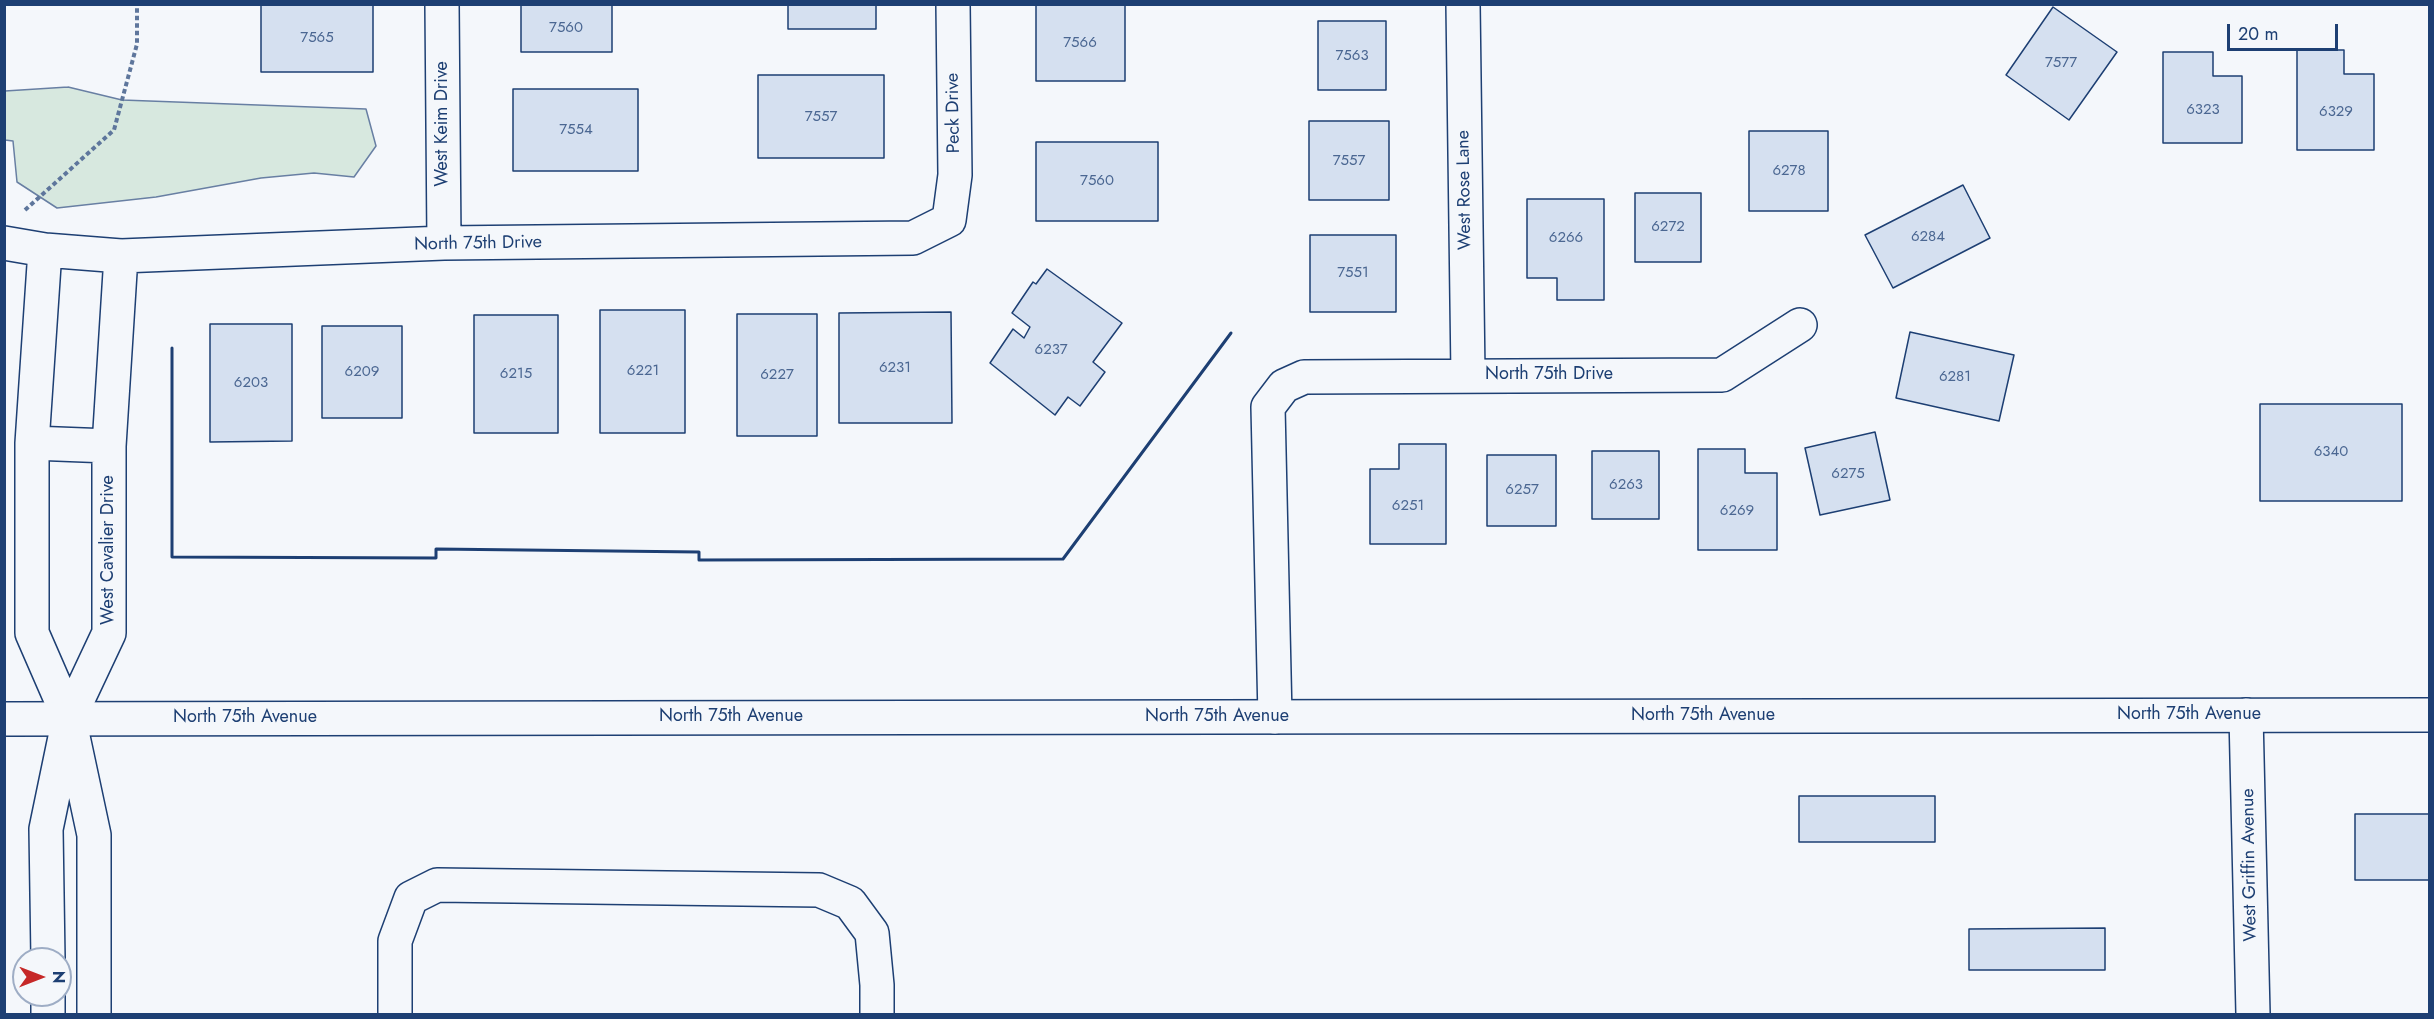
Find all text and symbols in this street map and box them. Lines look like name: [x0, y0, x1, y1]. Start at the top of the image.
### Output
scale bar: [2230, 12, 2341, 50]
house number: 7560: [549, 19, 583, 37]
text: 20 m: [2238, 21, 2278, 47]
house number: 7565: [300, 29, 334, 47]
house number: 7566: [1063, 34, 1097, 52]
house number: 7563: [1335, 47, 1369, 65]
house number: 7577: [2045, 54, 2077, 72]
street label: West Keim Drive: [432, 61, 454, 187]
street label: Peck Drive: [942, 73, 966, 153]
house number: 6323: [2186, 101, 2220, 119]
house number: 6329: [2319, 103, 2353, 121]
house number: 7557: [805, 108, 837, 126]
house number: 7554: [559, 121, 593, 139]
street label: West Rose Lane: [1453, 130, 1477, 250]
house number: 7557: [1333, 152, 1365, 170]
house number: 6278: [1772, 162, 1806, 180]
house number: 7560: [1080, 172, 1114, 190]
house number: 6272: [1651, 218, 1685, 236]
house number: 6284: [1911, 228, 1945, 246]
house number: 6266: [1549, 229, 1583, 247]
street label: North 75th Drive: [414, 232, 542, 256]
house number: 7551: [1337, 264, 1369, 282]
house number: 6237: [1034, 341, 1068, 359]
house number: 6231: [879, 359, 911, 377]
house number: 6221: [627, 362, 659, 380]
house number: 6209: [345, 363, 379, 381]
street label: North 75th Drive: [1485, 364, 1613, 386]
house number: 6215: [500, 365, 532, 383]
house number: 6227: [760, 366, 794, 384]
house number: 6281: [1939, 368, 1971, 386]
house number: 6203: [234, 374, 268, 392]
house number: 6340: [2314, 443, 2348, 461]
house number: 6275: [1831, 465, 1865, 483]
street label: West Cavalier Drive: [98, 475, 120, 625]
house number: 6263: [1609, 476, 1643, 494]
house number: 6257: [1505, 481, 1539, 499]
house number: 6251: [1392, 497, 1424, 515]
house number: 6269: [1720, 502, 1754, 520]
street label: North 75th Avenue: [2117, 704, 2261, 726]
street label: North 75th Avenue: [1631, 705, 1775, 727]
street label: North 75th Avenue: [659, 706, 803, 728]
street label: North 75th Avenue: [1145, 706, 1289, 728]
street label: North 75th Avenue: [173, 707, 317, 729]
street label: West Griffin Avenue: [2238, 788, 2262, 942]
north arrow: [12, 947, 72, 1007]
text: N: [47, 971, 70, 983]

